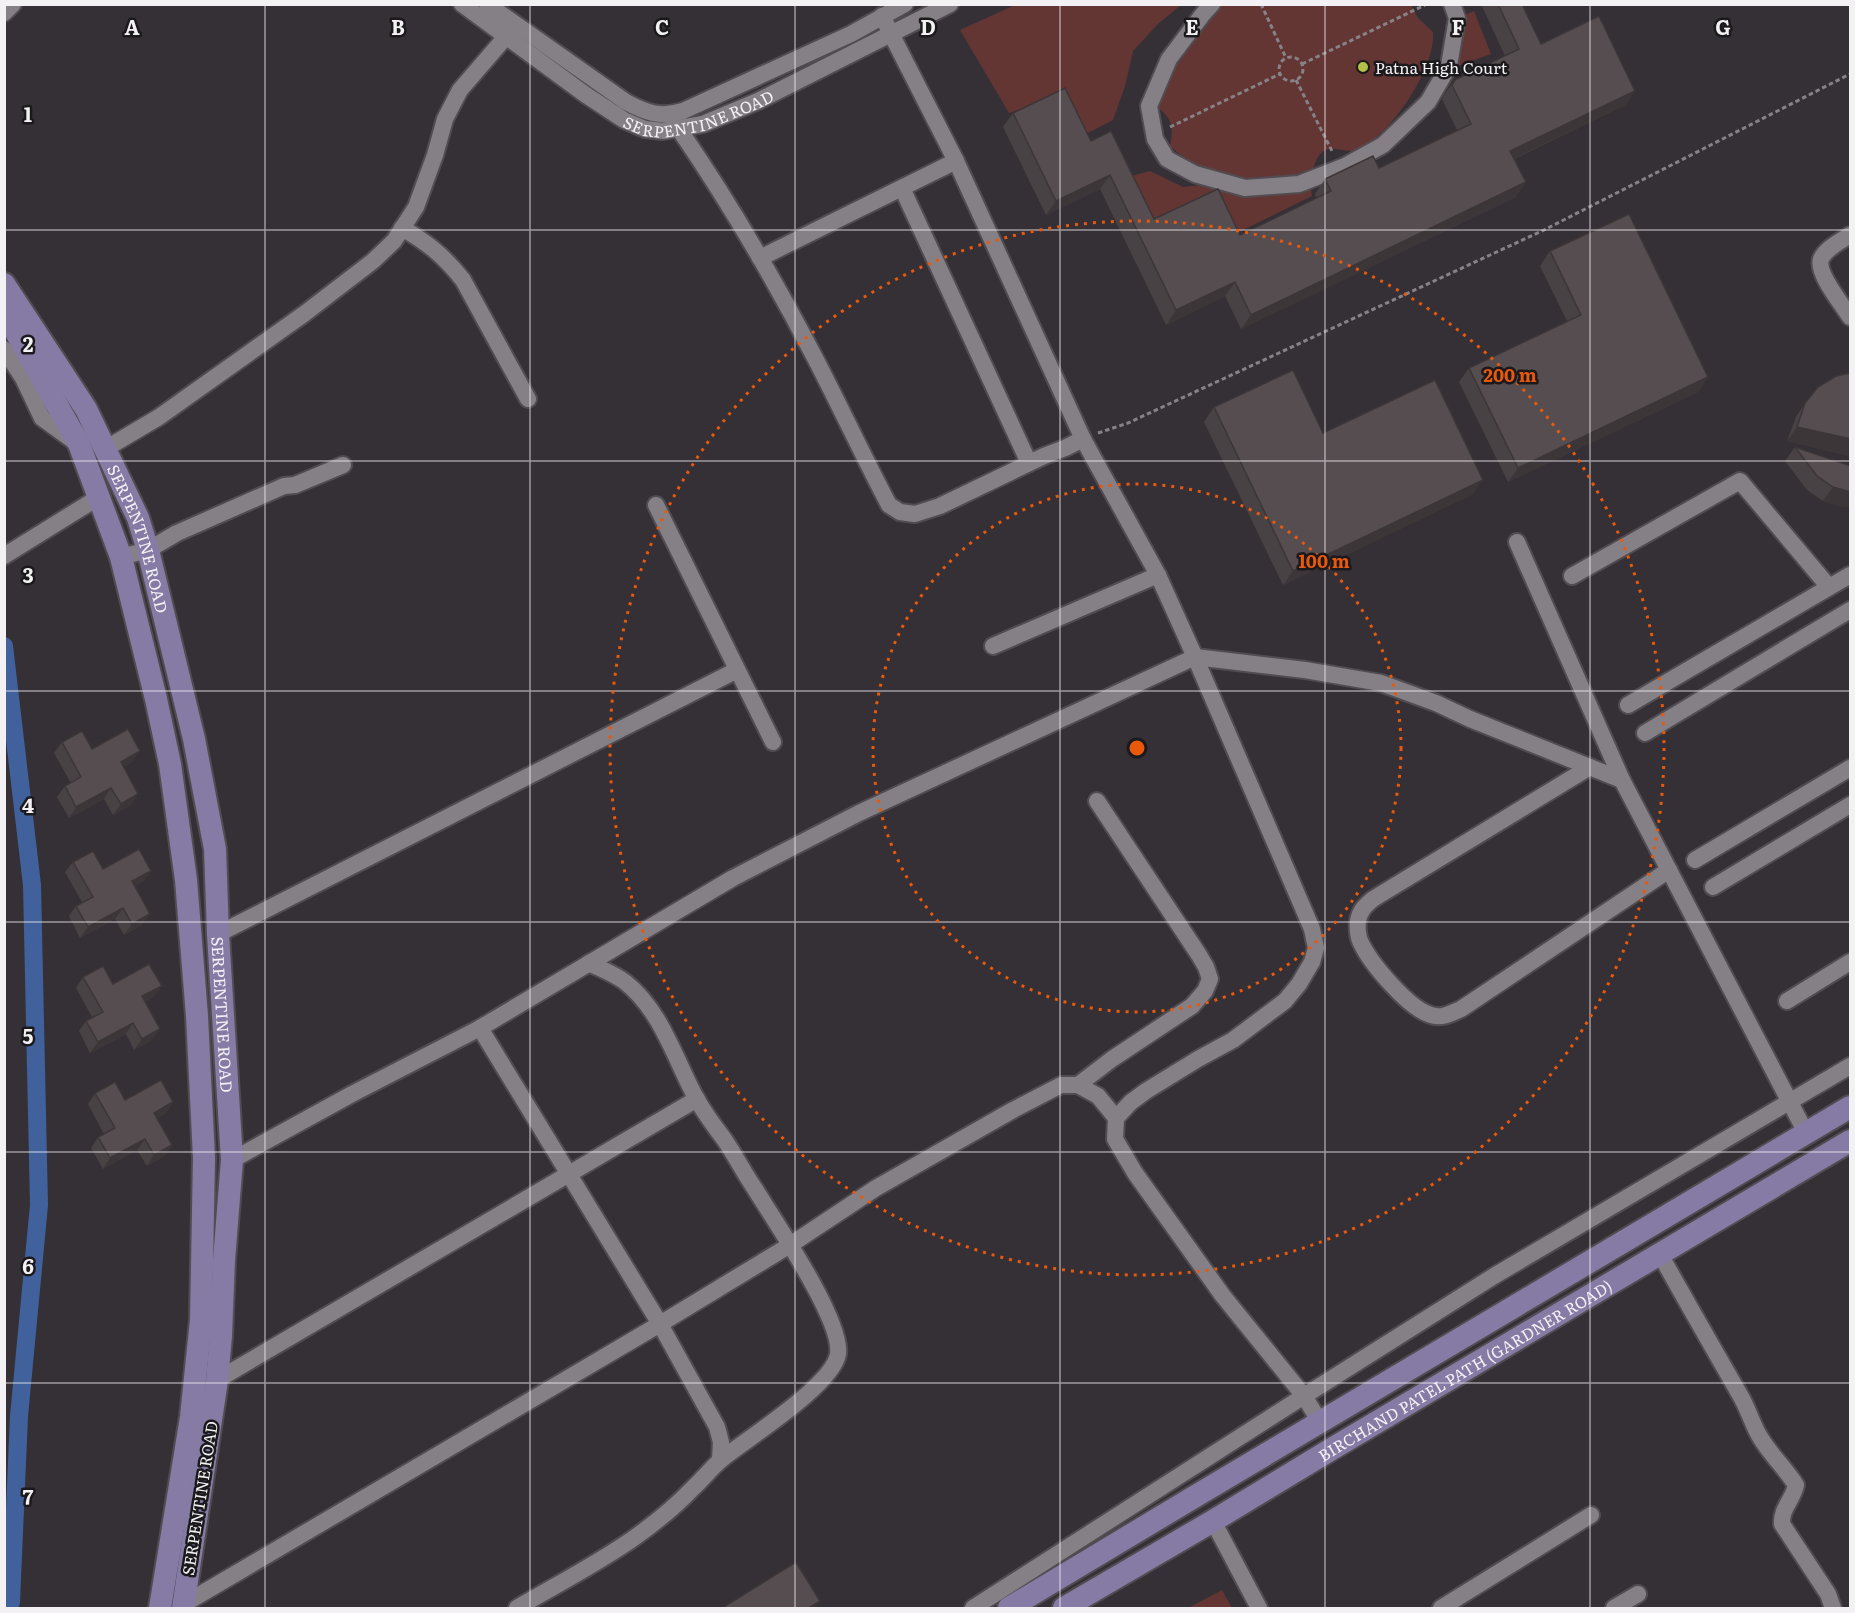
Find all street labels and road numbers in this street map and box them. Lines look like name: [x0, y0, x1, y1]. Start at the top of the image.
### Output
street label: SERPENTINE ROAD: [620, 83, 777, 143]
street label: SERPENTINE ROAD: [102, 460, 175, 615]
street label: SERPENTINE ROAD: [206, 936, 240, 1093]
street label: BIRCHAND PATEL PATH (GARDNER ROAD): [1313, 1273, 1616, 1467]
street label: SERPENTINE ROAD: [175, 1419, 223, 1577]

